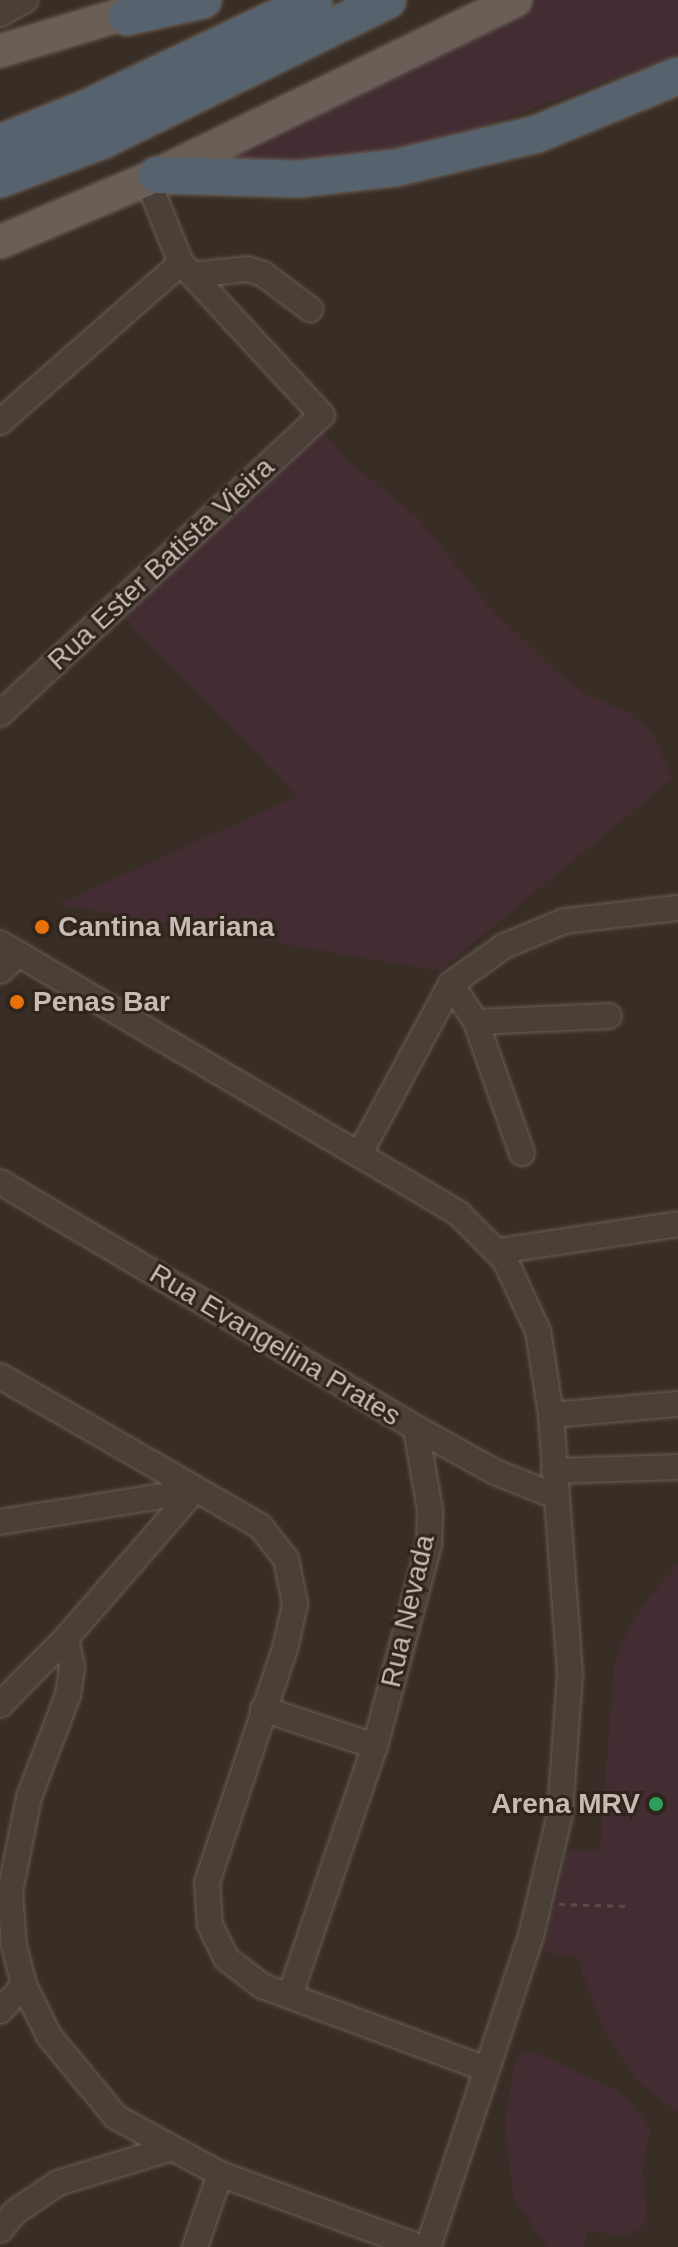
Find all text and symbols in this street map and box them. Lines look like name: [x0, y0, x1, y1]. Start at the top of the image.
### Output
street label: Rua Ester Batista Vieira: [41, 451, 281, 677]
place label: Cantina Mariana: [58, 910, 274, 944]
marker: Cantina Mariana: [33, 918, 51, 936]
place label: Penas Bar: [33, 985, 170, 1019]
marker: Penas Bar: [8, 993, 26, 1011]
street label: Rua Evangelina Prates: [144, 1257, 406, 1433]
street label: Rua Nevada: [374, 1531, 442, 1691]
place label: Arena MRV: [491, 1787, 640, 1821]
marker: Arena MRV: [647, 1795, 665, 1813]

